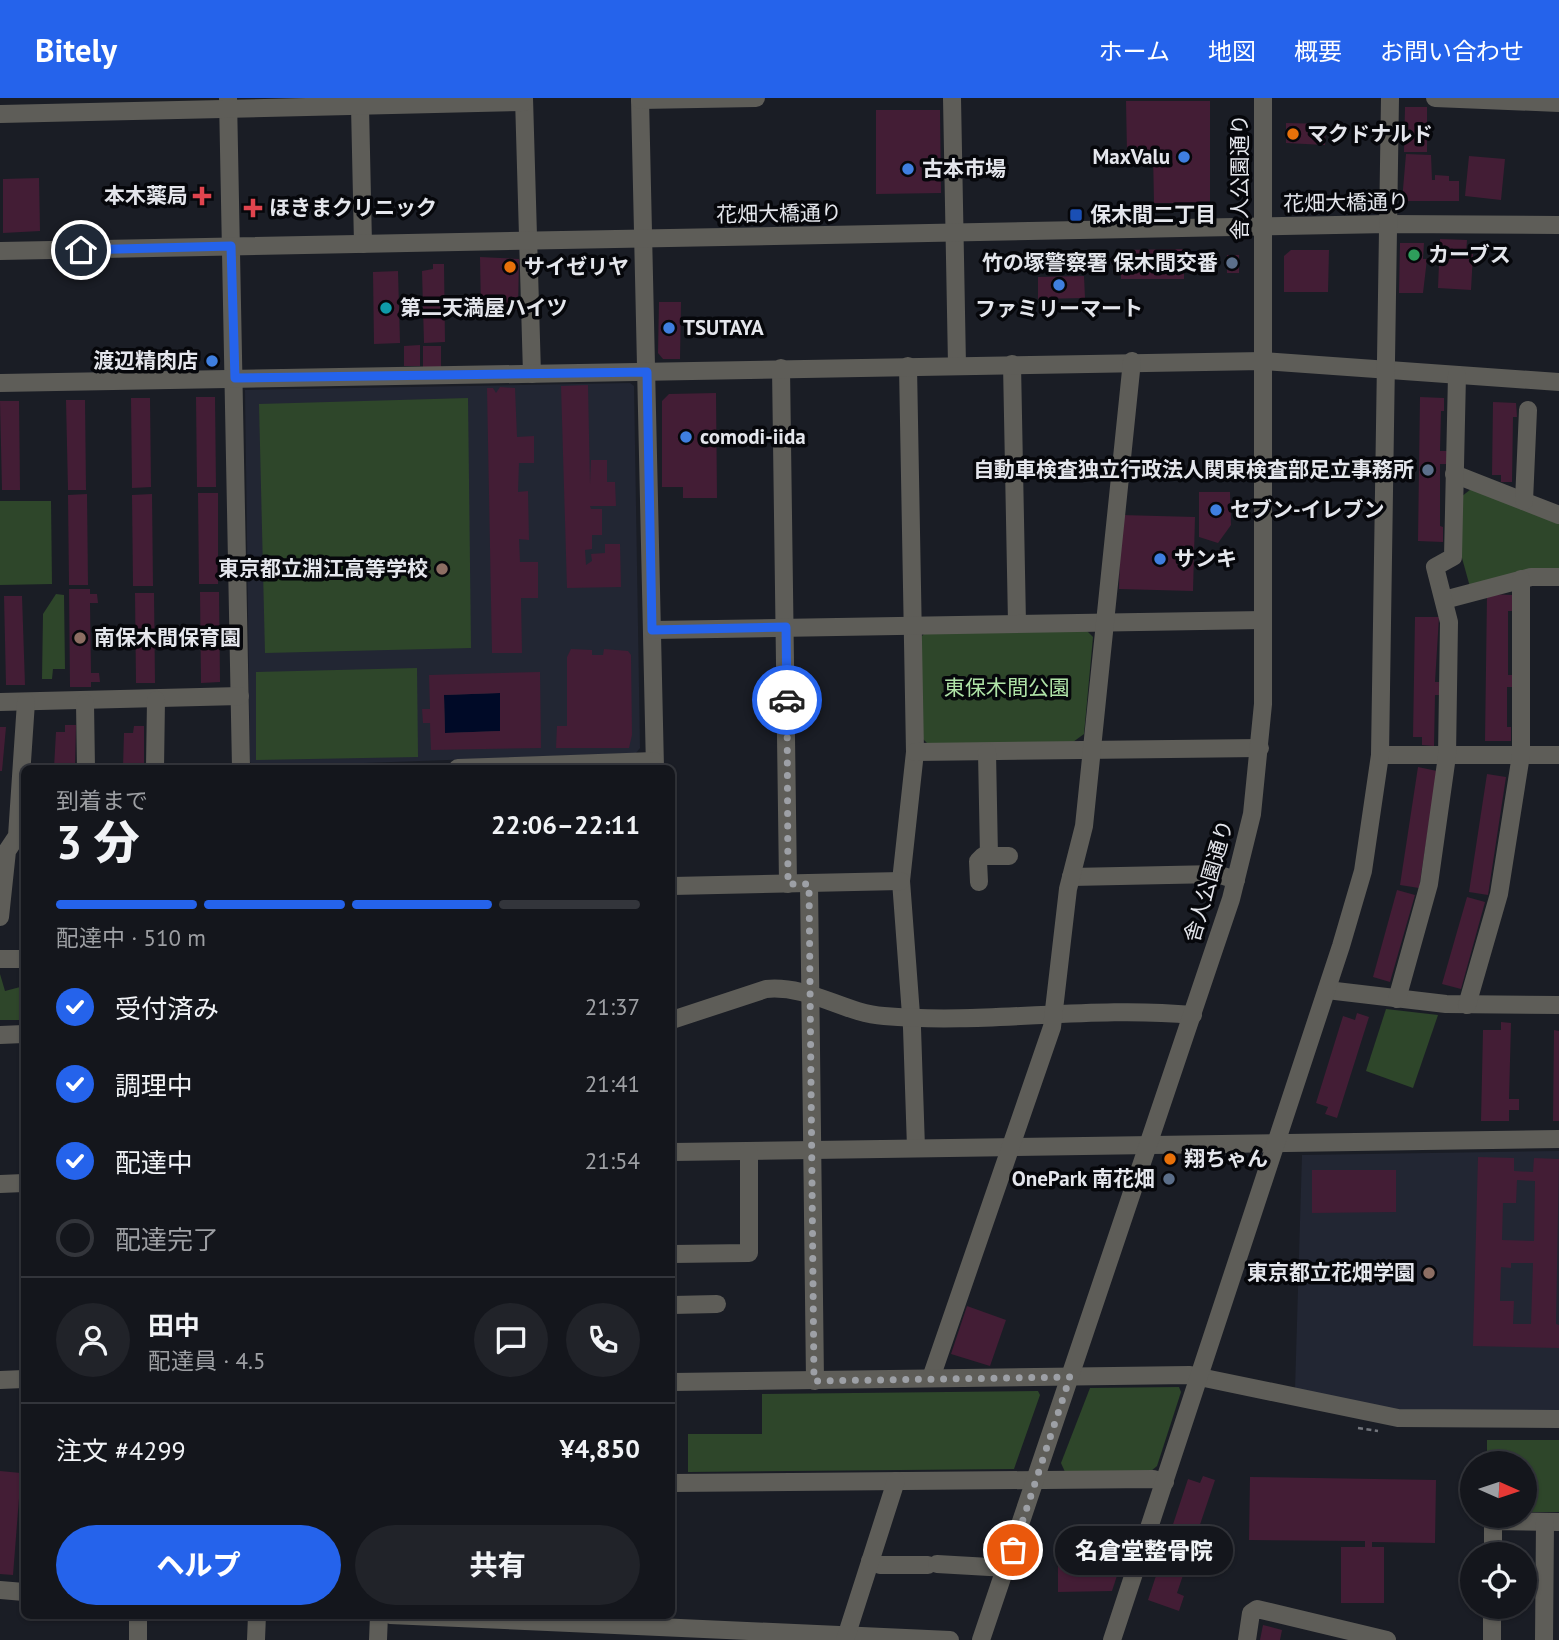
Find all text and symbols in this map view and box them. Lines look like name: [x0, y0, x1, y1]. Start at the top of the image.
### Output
text: Bitely: [35, 28, 117, 71]
text: ホーム: [1099, 36, 1170, 67]
text: 地図: [1208, 36, 1256, 67]
text: 概要: [1294, 36, 1342, 67]
text: お問い合わせ: [1380, 36, 1524, 67]
street label: 舎人公園通り: [1226, 114, 1253, 240]
place label: マクドナルド: [1307, 120, 1433, 147]
marker: マクドナルド: [1285, 126, 1301, 142]
place label: MaxValu: [1092, 143, 1170, 170]
marker: MaxValu: [1176, 149, 1192, 165]
place label: 古本市場: [922, 155, 1006, 182]
marker: 古本市場: [900, 161, 916, 177]
place label: 本木薬局: [104, 182, 188, 209]
marker: 本木薬局: [194, 188, 210, 204]
street label: 花畑大橋通り: [1283, 188, 1409, 217]
place label: ほきまクリニック: [269, 194, 437, 221]
marker: ほきまクリニック: [243, 198, 263, 218]
street label: 花畑大橋通り: [716, 199, 842, 228]
place label: 保木間二丁目: [1090, 201, 1216, 228]
marker: 保木間二丁目: [1068, 207, 1084, 223]
pin: [51, 220, 111, 280]
icon: home: [62, 231, 100, 269]
place label: カーブス: [1428, 241, 1511, 268]
marker: カーブス: [1406, 247, 1422, 263]
place label: 竹の塚警察署 保木間交番: [982, 249, 1218, 276]
place label: サイゼリヤ: [524, 253, 629, 280]
marker: 竹の塚警察署 保木間交番: [1224, 255, 1240, 271]
marker: サイゼリヤ: [502, 259, 518, 275]
marker: ファミリーマート: [1051, 277, 1067, 293]
place label: 第二天満屋ハイツ: [400, 294, 568, 321]
place label: ファミリーマート: [975, 295, 1143, 322]
marker: 第二天満屋ハイツ: [378, 300, 394, 316]
place label: TSUTAYA: [683, 314, 764, 341]
marker: TSUTAYA: [661, 320, 677, 336]
place label: 渡辺精肉店: [93, 347, 198, 374]
marker: 渡辺精肉店: [204, 353, 220, 369]
place label: comodi-iida: [700, 423, 806, 450]
marker: comodi-iida: [678, 429, 694, 445]
place label: 自動車検査独立行政法人関東検査部足立事務所: [973, 456, 1414, 483]
marker: 自動車検査独立行政法人関東検査部足立事務所: [1420, 462, 1436, 478]
place label: セブン-イレブン: [1230, 496, 1385, 523]
marker: セブン-イレブン: [1208, 502, 1224, 518]
place label: サンキ: [1174, 545, 1237, 572]
marker: サンキ: [1152, 551, 1168, 567]
place label: 東京都立淵江高等学校: [218, 555, 428, 582]
marker: 東京都立淵江高等学校: [434, 561, 450, 577]
place label: 南保木間保育園: [94, 624, 241, 651]
marker: 南保木間保育園: [72, 630, 88, 646]
courier: [752, 665, 822, 735]
park label: 東保木間公園: [944, 674, 1070, 701]
icon: car: [768, 681, 806, 719]
text: 到着まで: [56, 786, 148, 815]
text: 22:06–22:11: [491, 808, 640, 841]
text: 3 分: [56, 812, 140, 872]
street label: 舎人公園通り: [1178, 817, 1239, 945]
text: 配達中 · 510 m: [56, 923, 206, 952]
icon: check: [56, 988, 94, 1026]
text: 受付済み: [115, 992, 219, 1025]
text: 21:37: [585, 992, 640, 1021]
icon: check: [56, 1065, 94, 1103]
text: 調理中: [115, 1069, 193, 1102]
text: 21:41: [585, 1069, 640, 1098]
icon: check: [56, 1142, 94, 1180]
place label: 翔ちゃん: [1184, 1145, 1268, 1172]
text: 配達中: [115, 1146, 193, 1179]
text: 21:54: [585, 1146, 640, 1175]
marker: 翔ちゃん: [1162, 1151, 1178, 1167]
place label: OnePark 南花畑: [1012, 1165, 1155, 1192]
marker: OnePark 南花畑: [1161, 1171, 1177, 1187]
text: 配達完了: [115, 1223, 219, 1256]
place label: 東京都立花畑学園: [1247, 1259, 1415, 1286]
marker: 東京都立花畑学園: [1421, 1265, 1437, 1281]
button: person: [56, 1303, 130, 1377]
button: chat: [474, 1303, 548, 1377]
button: phone: [566, 1303, 640, 1377]
text: 田中: [148, 1309, 200, 1342]
text: 配達員 · 4.5: [148, 1346, 265, 1375]
text: ¥4,850: [560, 1432, 640, 1465]
text: 注文 #4299: [56, 1434, 186, 1467]
north arrow: [1460, 1451, 1536, 1528]
map controls: [1460, 1451, 1537, 1619]
pin: [983, 1520, 1043, 1580]
button: ヘルプ: [56, 1525, 341, 1605]
button: 共有: [355, 1525, 640, 1605]
callout: 名倉堂整骨院: [1055, 1526, 1234, 1574]
icon: bag: [994, 1531, 1032, 1569]
text: 名倉堂整骨院: [1075, 1536, 1213, 1565]
button: locate: [1460, 1542, 1537, 1619]

